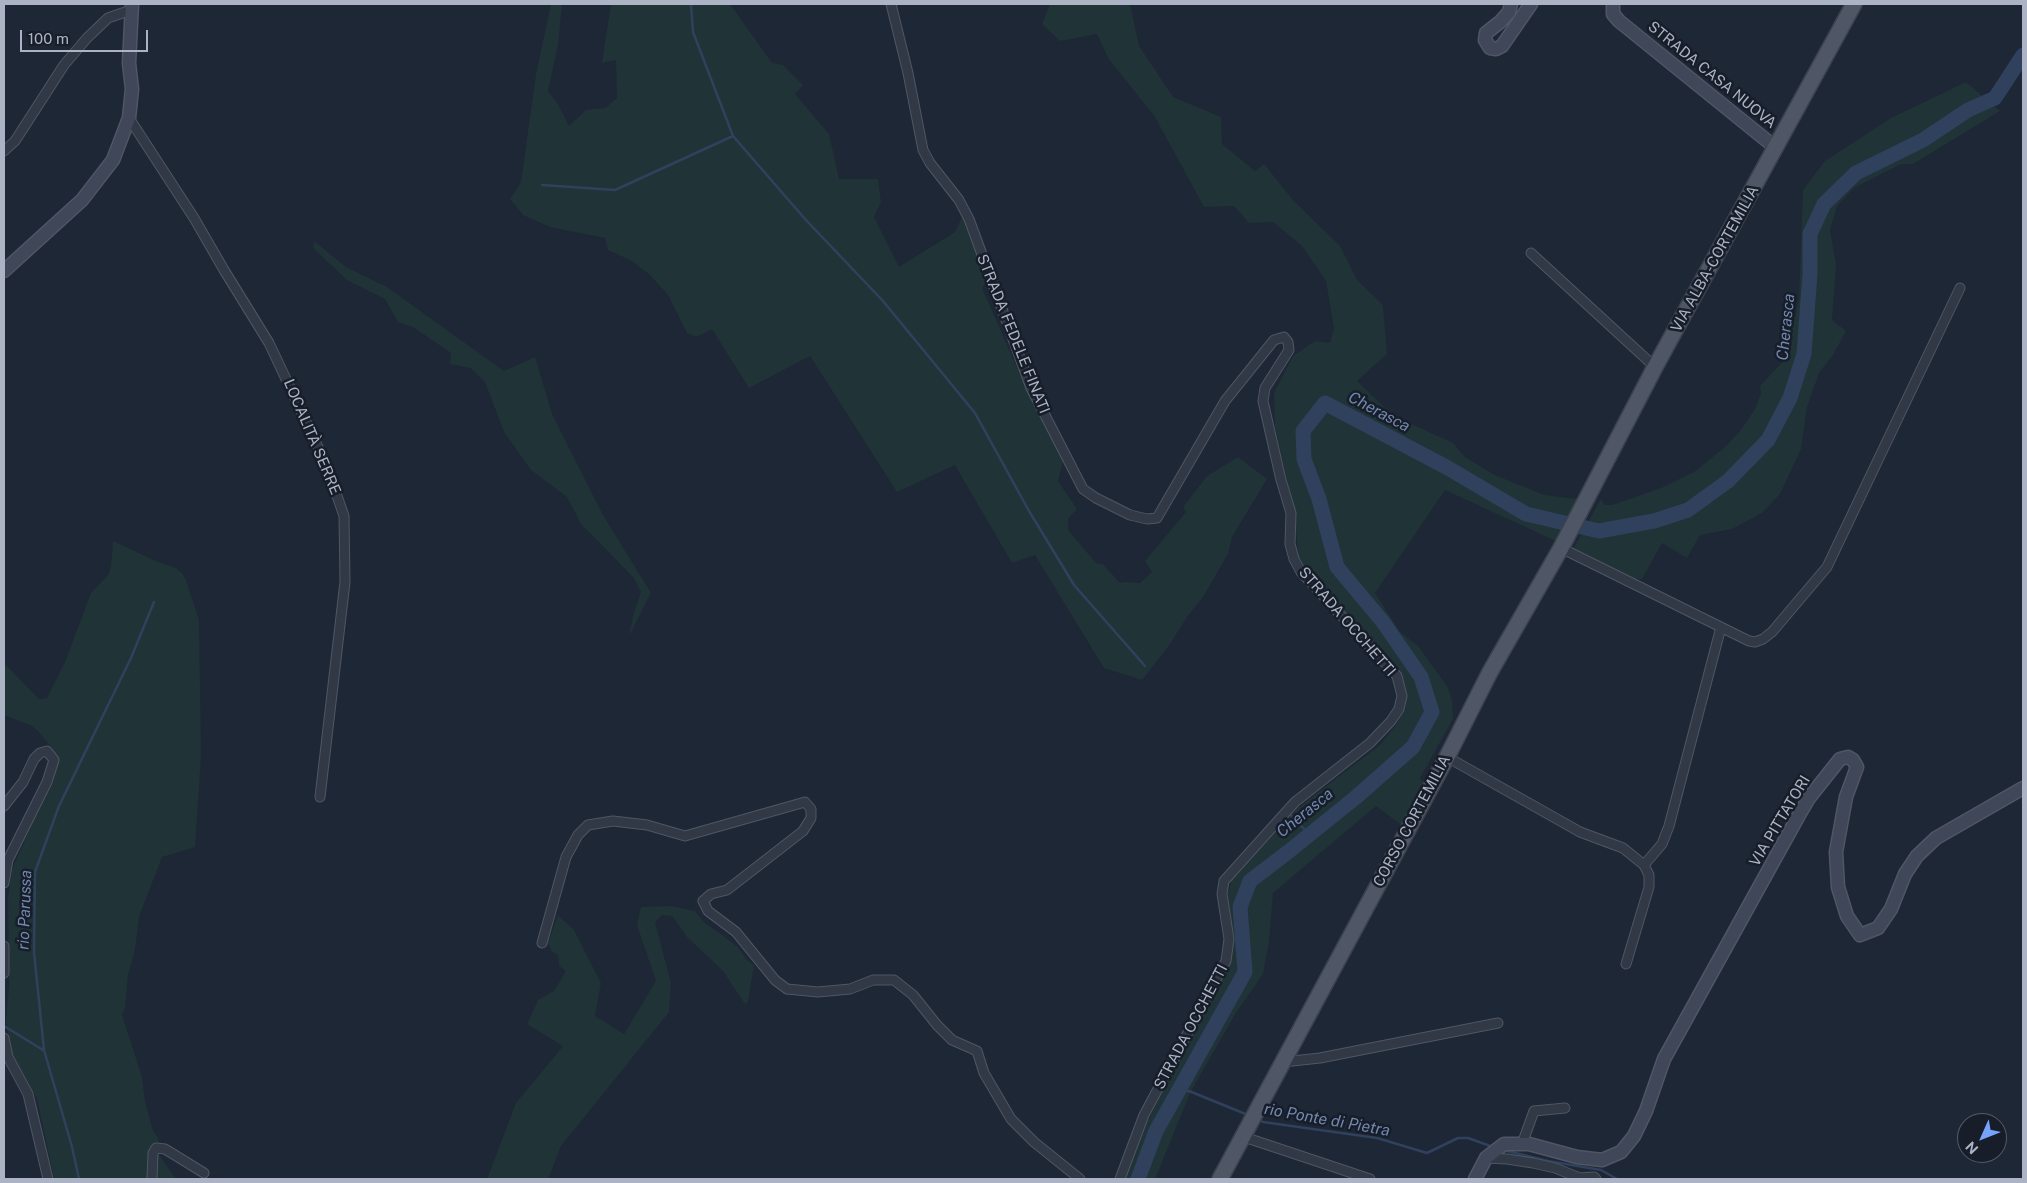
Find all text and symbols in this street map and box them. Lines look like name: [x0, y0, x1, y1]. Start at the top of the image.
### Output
street label: STRADA CASA NUOVA: [1644, 18, 1780, 132]
scale bar: [22, 20, 150, 52]
text: 100 m: [28, 30, 69, 47]
street label: VIA ALBA-CORTEMILIA: [1667, 183, 1763, 335]
street label: STRADA FEDELE FINATI: [973, 252, 1053, 416]
water label: Cherasca: [1773, 293, 1799, 361]
street label: LOCALITÀ SERRE: [280, 376, 344, 498]
water label: Cherasca: [1345, 388, 1413, 436]
street label: STRADA OCCHETTI: [1295, 564, 1399, 680]
street label: CORSO CORTEMILIA: [1370, 752, 1454, 890]
street label: VIA PITTATORI: [1746, 772, 1814, 870]
water label: Cherasca: [1273, 784, 1337, 842]
water label: rio Parussa: [14, 870, 36, 950]
street label: STRADA OCCHETTI: [1150, 961, 1232, 1093]
water label: rio Ponte di Pietra: [1263, 1099, 1391, 1141]
north arrow: [1957, 1113, 2007, 1163]
text: N: [1962, 1138, 1981, 1157]

